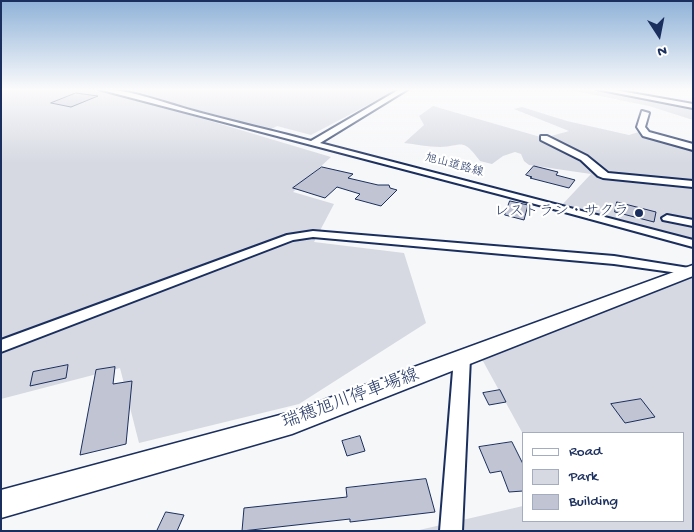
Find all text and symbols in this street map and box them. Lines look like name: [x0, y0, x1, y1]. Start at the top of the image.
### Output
north arrow: [634, 10, 684, 60]
text: N: [656, 41, 668, 59]
street label: 旭山道路線: [423, 151, 485, 181]
place label: レストラン・サクラ: [494, 204, 629, 222]
marker: レストラン・サクラ: [633, 207, 645, 219]
street label: 瑞穂旭川停車場線: [280, 365, 422, 435]
legend: [522, 432, 684, 522]
text: Road: [569, 443, 602, 461]
text: Park: [569, 468, 598, 486]
text: Building: [569, 493, 618, 511]

